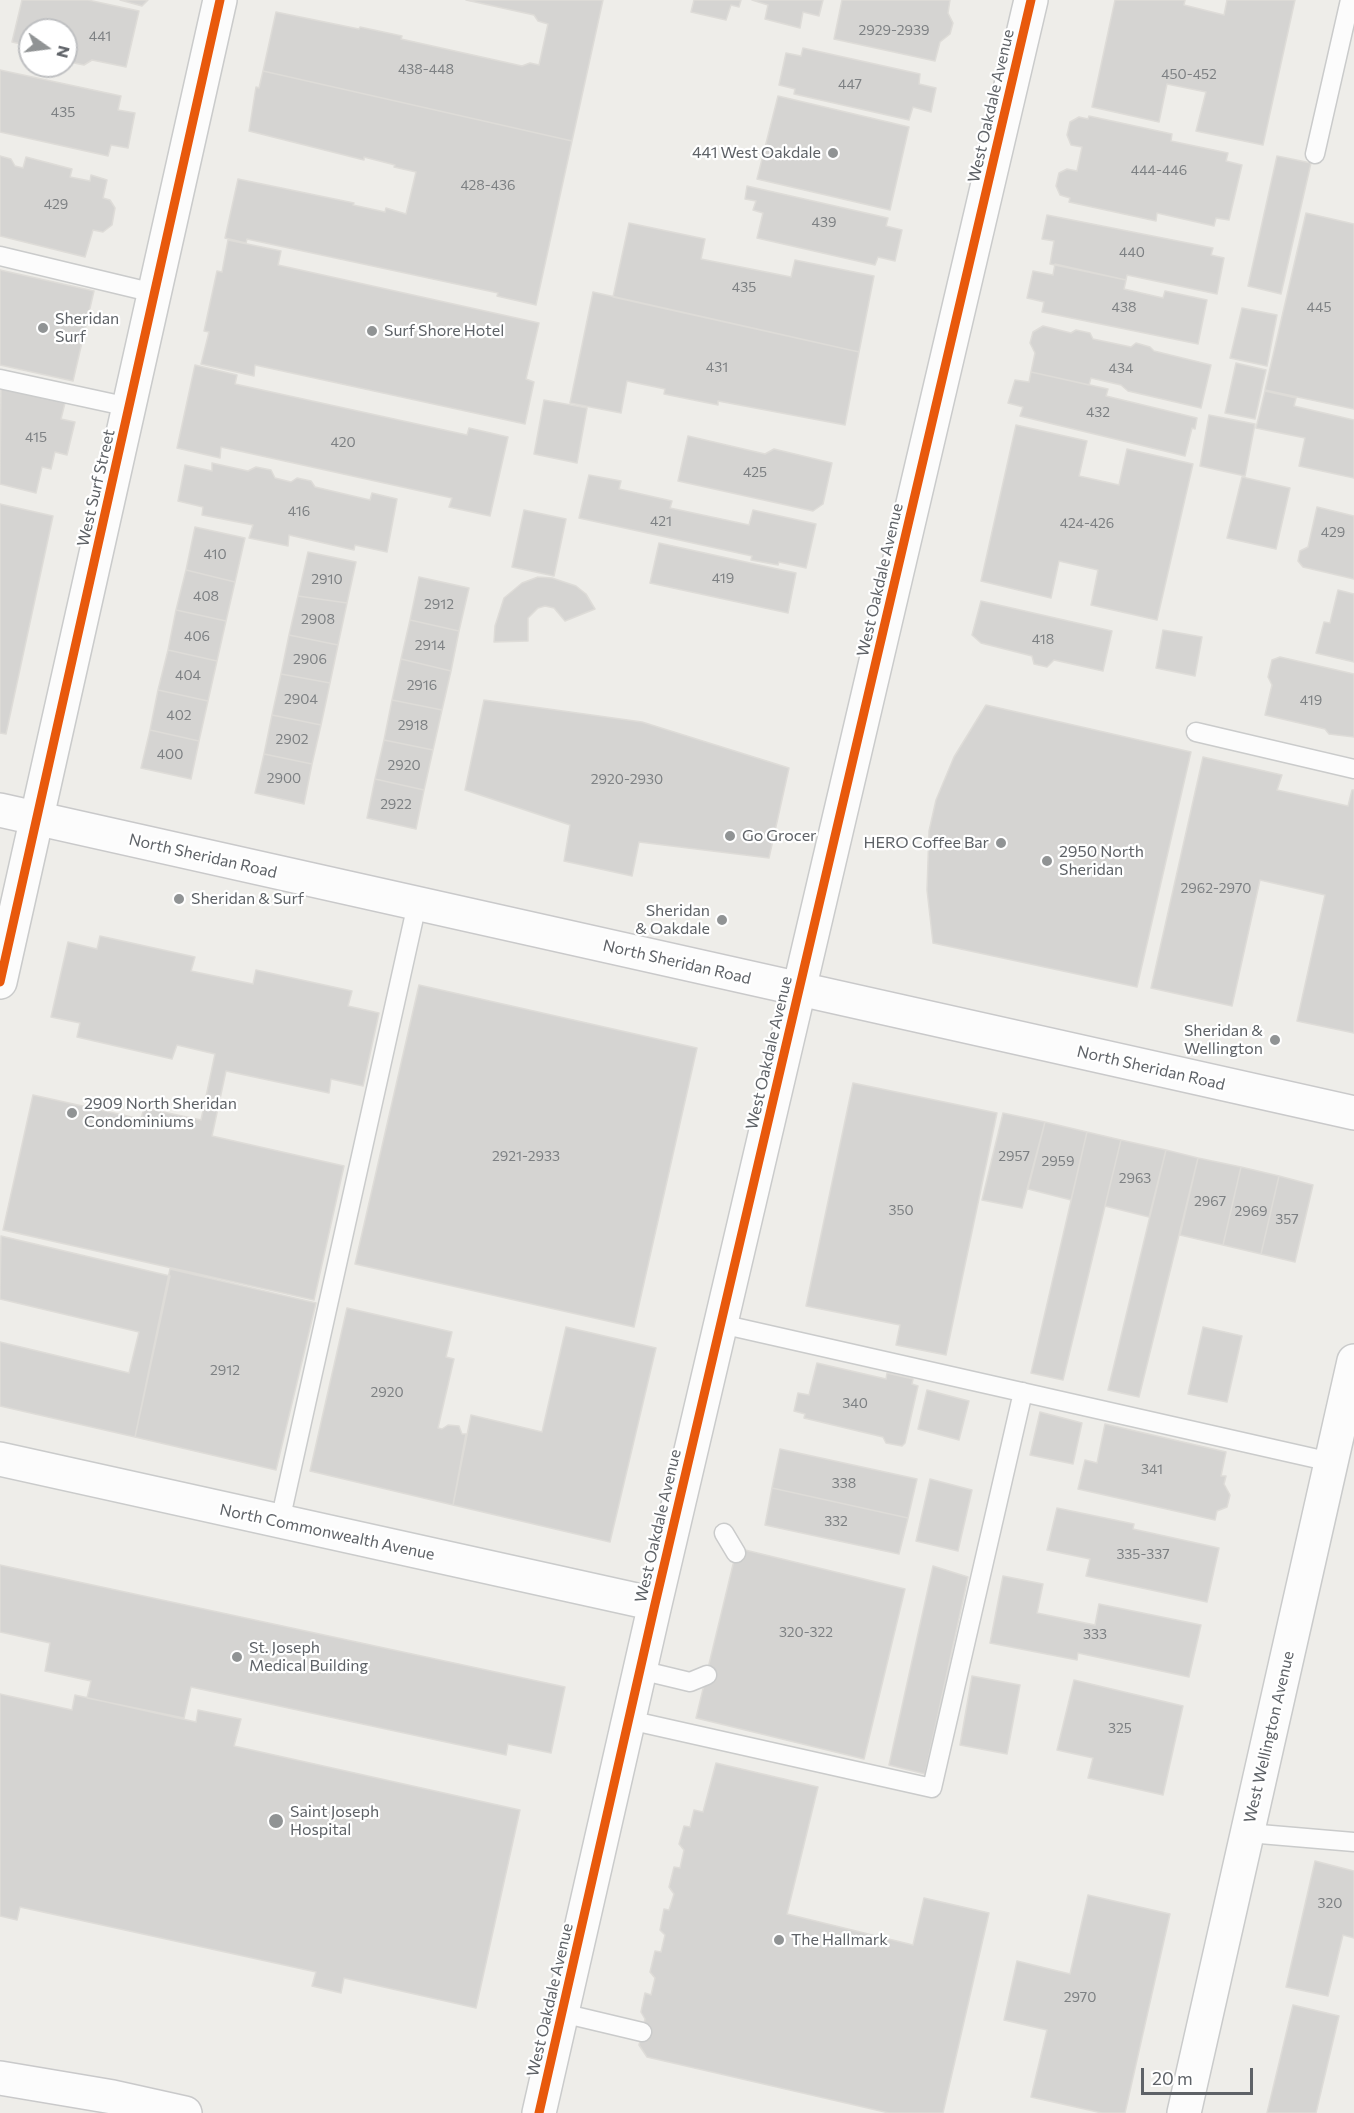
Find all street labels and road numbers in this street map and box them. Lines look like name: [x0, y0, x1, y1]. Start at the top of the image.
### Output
street label: West Oakdale Avenue: [964, 27, 1018, 185]
street label: West Surf Street: [73, 427, 119, 549]
street label: West Oakdale Avenue: [853, 501, 907, 659]
street label: North Sheridan Road: [127, 830, 279, 882]
street label: North Sheridan Road: [601, 936, 753, 988]
street label: West Oakdale Avenue: [742, 974, 796, 1132]
street label: North Sheridan Road: [1075, 1042, 1227, 1094]
street label: West Oakdale Avenue: [631, 1447, 685, 1605]
street label: North Commonwealth Avenue: [218, 1500, 436, 1564]
street label: West Wellington Avenue: [1240, 1649, 1298, 1825]
street label: West Oakdale Avenue: [523, 1921, 577, 2079]

